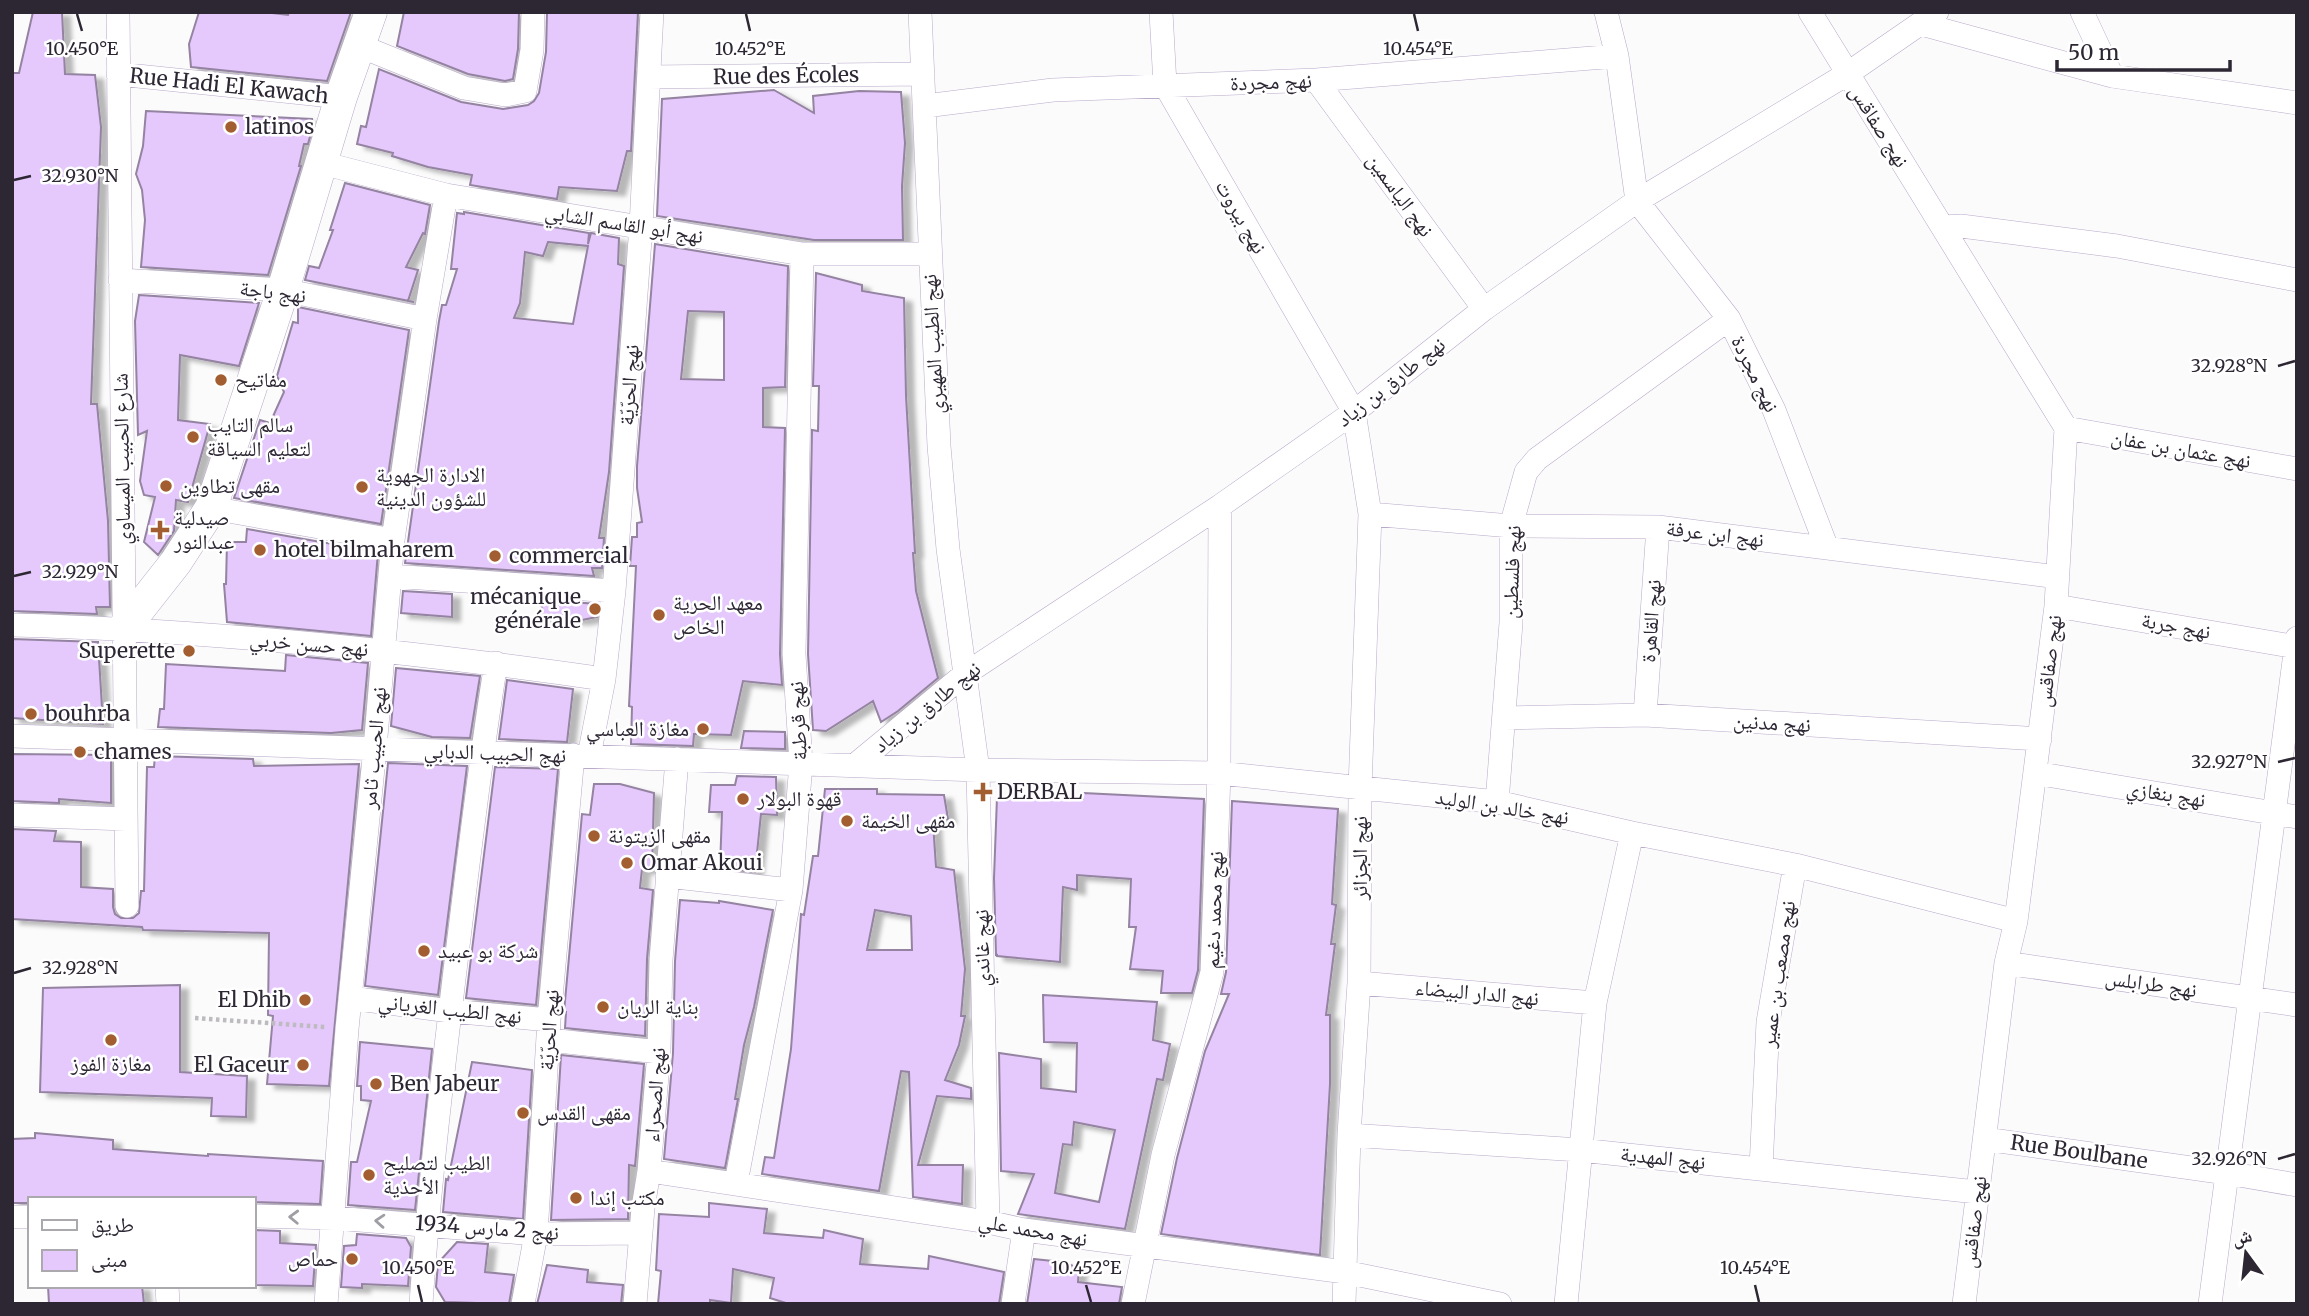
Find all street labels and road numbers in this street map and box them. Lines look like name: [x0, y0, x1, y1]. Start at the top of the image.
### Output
street label: Rue des Écoles: [712, 60, 859, 90]
street label: Rue Hadi El Kawach: [128, 62, 330, 109]
street label: نهج مجردة: [1230, 67, 1312, 96]
street label: نهج صفاقس: [1843, 79, 1915, 172]
street label: نهج الياسمين: [1361, 147, 1440, 242]
street label: نهج بيروت: [1210, 175, 1273, 258]
street label: نهج أبو القاسم الشابي: [542, 198, 705, 253]
street label: نهج الطيب المهيري: [915, 273, 953, 415]
street label: نهج باجة: [238, 274, 308, 309]
street label: نهج طارق بن زياد: [1331, 331, 1451, 433]
street label: نهج مجردة: [1725, 331, 1786, 417]
street label: نهج الحرّيّة: [612, 343, 645, 426]
street label: شارع الحبيب الميساوي: [107, 373, 140, 545]
street label: نهج عثمان بن عفان: [2109, 423, 2253, 474]
street label: نهج ابن عرفة: [1665, 514, 1765, 553]
street label: نهج فلسطين: [1496, 525, 1527, 619]
street label: نهج القاهرة: [1634, 578, 1667, 663]
street label: نهج جربة: [2139, 606, 2213, 645]
street label: نهج صفاقس: [2029, 613, 2068, 709]
street label: نهج حسن خربي: [248, 625, 370, 665]
street label: نهج طارق بن زياد: [867, 655, 986, 758]
street label: نهج قرطبة: [782, 681, 813, 761]
street label: نهج الحبيب ثامر: [355, 686, 392, 811]
street label: نهج مدنين: [1732, 707, 1812, 738]
street label: نهج الحبيب الدبابي: [423, 737, 567, 772]
street label: نهج بنغازي: [2124, 774, 2208, 816]
street label: نهج خالد بن الوليد: [1433, 783, 1571, 830]
street label: نهج الجزائر: [1346, 816, 1373, 901]
street label: نهج محمد دغيم: [1198, 851, 1230, 969]
street label: نهج مصعب بن عمير: [1754, 899, 1801, 1050]
street label: نهج غاندي: [967, 909, 999, 987]
street label: نهج طرابلس: [2103, 964, 2199, 1003]
street label: نهج الدار البيضاء: [1414, 974, 1540, 1011]
street label: نهج الطيب الغرياني: [376, 988, 523, 1033]
street label: نهج الحرّيّة: [532, 988, 565, 1071]
street label: نهج الصحراء: [638, 1047, 671, 1143]
street label: Rue Boulbane: [2009, 1128, 2150, 1175]
street label: نهج المهدية: [1619, 1140, 1707, 1175]
street label: نهج صفاقس: [1954, 1174, 1993, 1270]
street label: نهج محمد علي: [976, 1207, 1090, 1256]
street label: نهج 2 مارس 1934: [414, 1209, 560, 1246]

